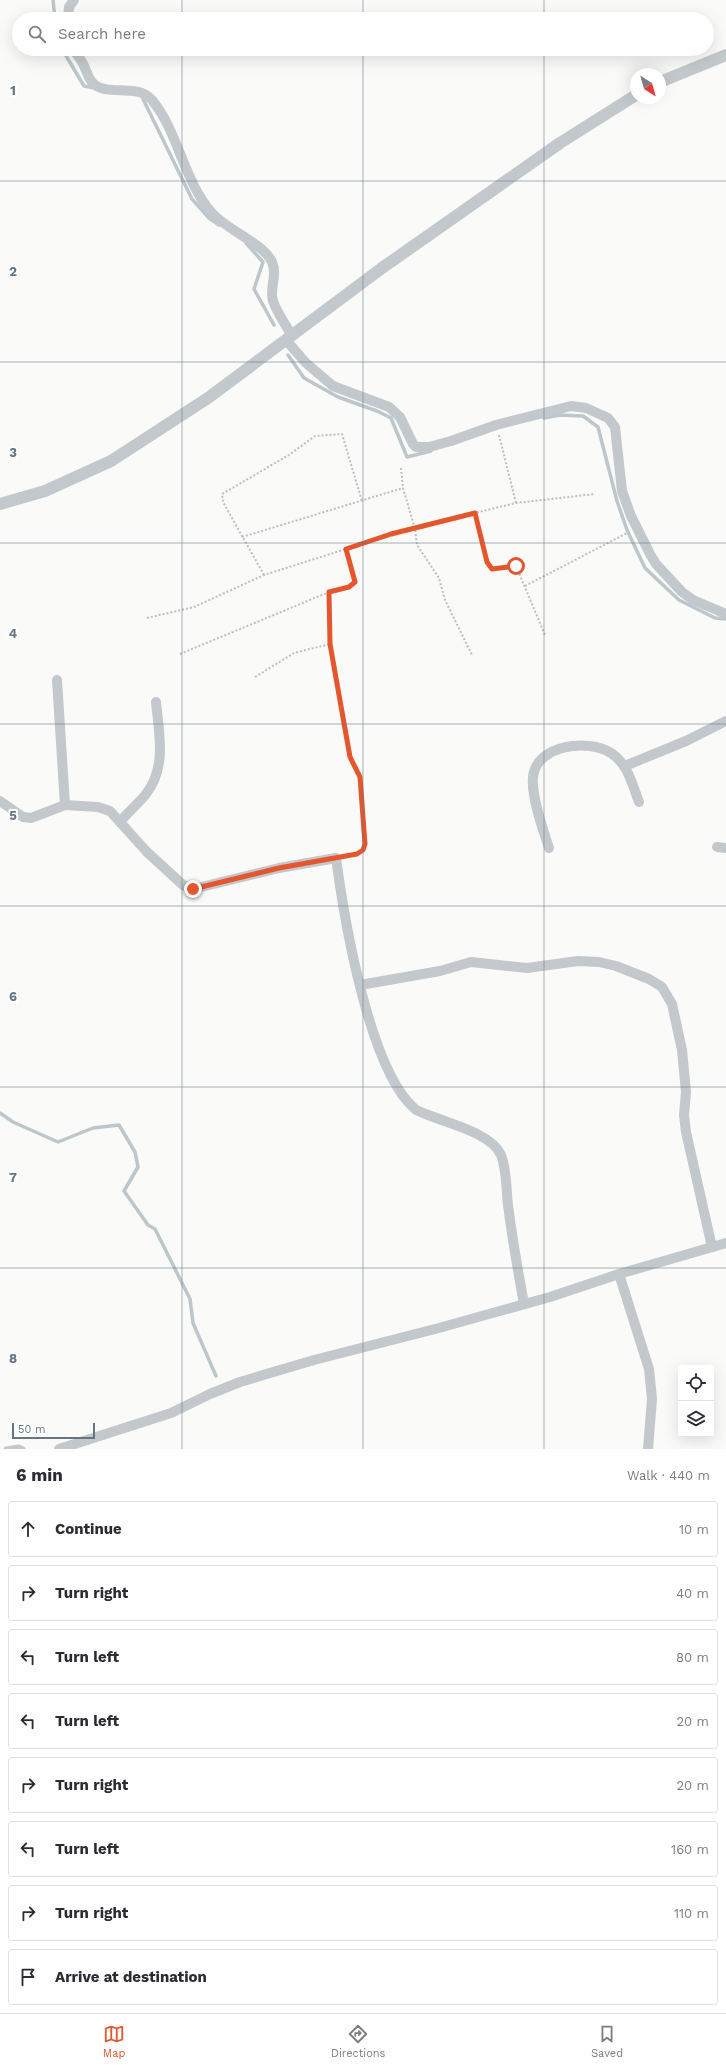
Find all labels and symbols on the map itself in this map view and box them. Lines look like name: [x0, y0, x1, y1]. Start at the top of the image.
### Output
north arrow: [630, 68, 666, 104]
text: 1: [10, 83, 16, 98]
text: 2: [9, 264, 17, 279]
text: 3: [9, 445, 17, 460]
route start: [507, 557, 525, 575]
text: 4: [9, 626, 18, 641]
text: 5: [9, 808, 17, 823]
route end: [184, 880, 202, 898]
text: 6: [9, 989, 17, 1004]
text: 7: [9, 1170, 17, 1185]
text: 8: [9, 1351, 17, 1366]
scale bar: [12, 1421, 95, 1440]

